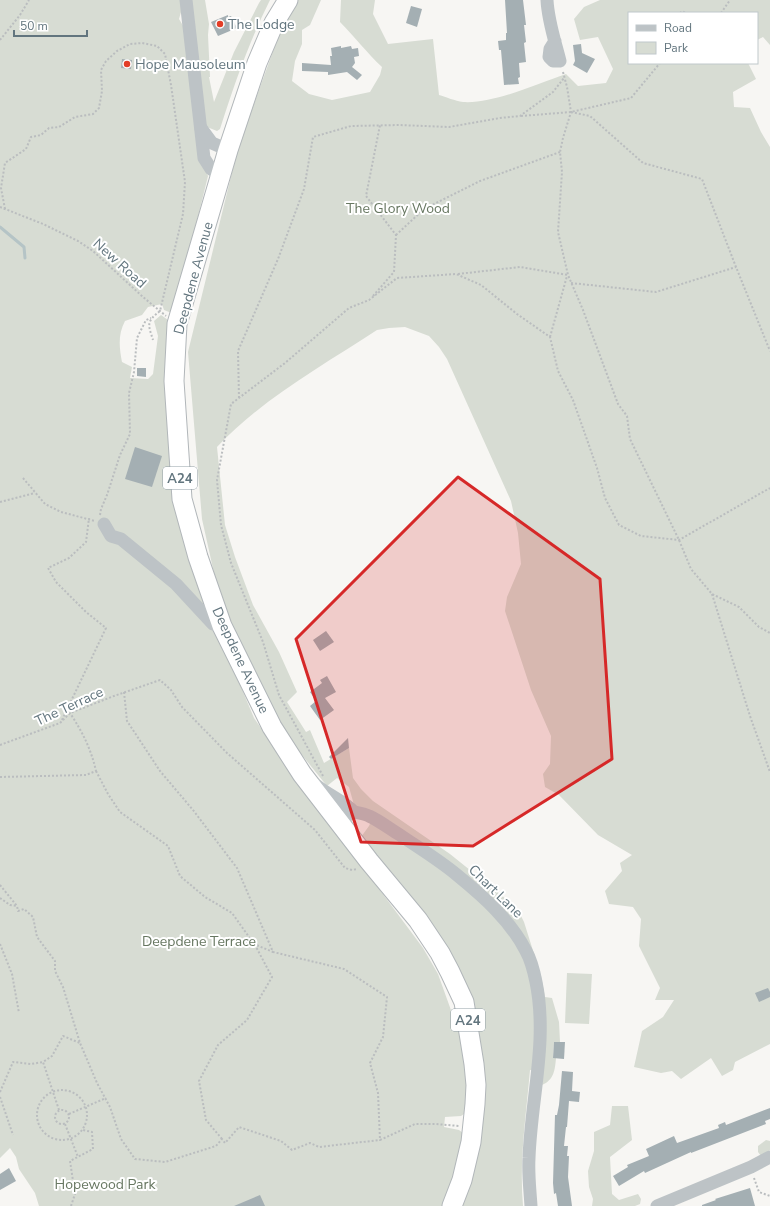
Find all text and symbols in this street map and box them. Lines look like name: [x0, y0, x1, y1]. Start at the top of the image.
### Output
scale bar: [14, 12, 87, 38]
legend: [628, 12, 758, 64]
place label: The Lodge: [228, 15, 295, 34]
text: 50 m: [20, 18, 48, 34]
marker: The Lodge: [215, 19, 225, 29]
text: Road: [664, 20, 692, 36]
text: Park: [664, 40, 689, 56]
place label: Hope Mausoleum: [135, 55, 246, 74]
marker: Hope Mausoleum: [122, 59, 132, 69]
park label: The Glory Wood: [346, 199, 450, 218]
street label: Deepdene Avenue: [169, 220, 218, 336]
street label: New Road: [89, 234, 150, 292]
road number: A24: [163, 467, 197, 489]
street label: Deepdene Avenue: [207, 604, 274, 717]
street label: The Terrace: [32, 682, 106, 731]
street label: Chart Lane: [464, 861, 527, 922]
park label: Deepdene Terrace: [142, 932, 256, 951]
road number: A24: [451, 1009, 485, 1031]
park label: Hopewood Park: [55, 1175, 156, 1194]

